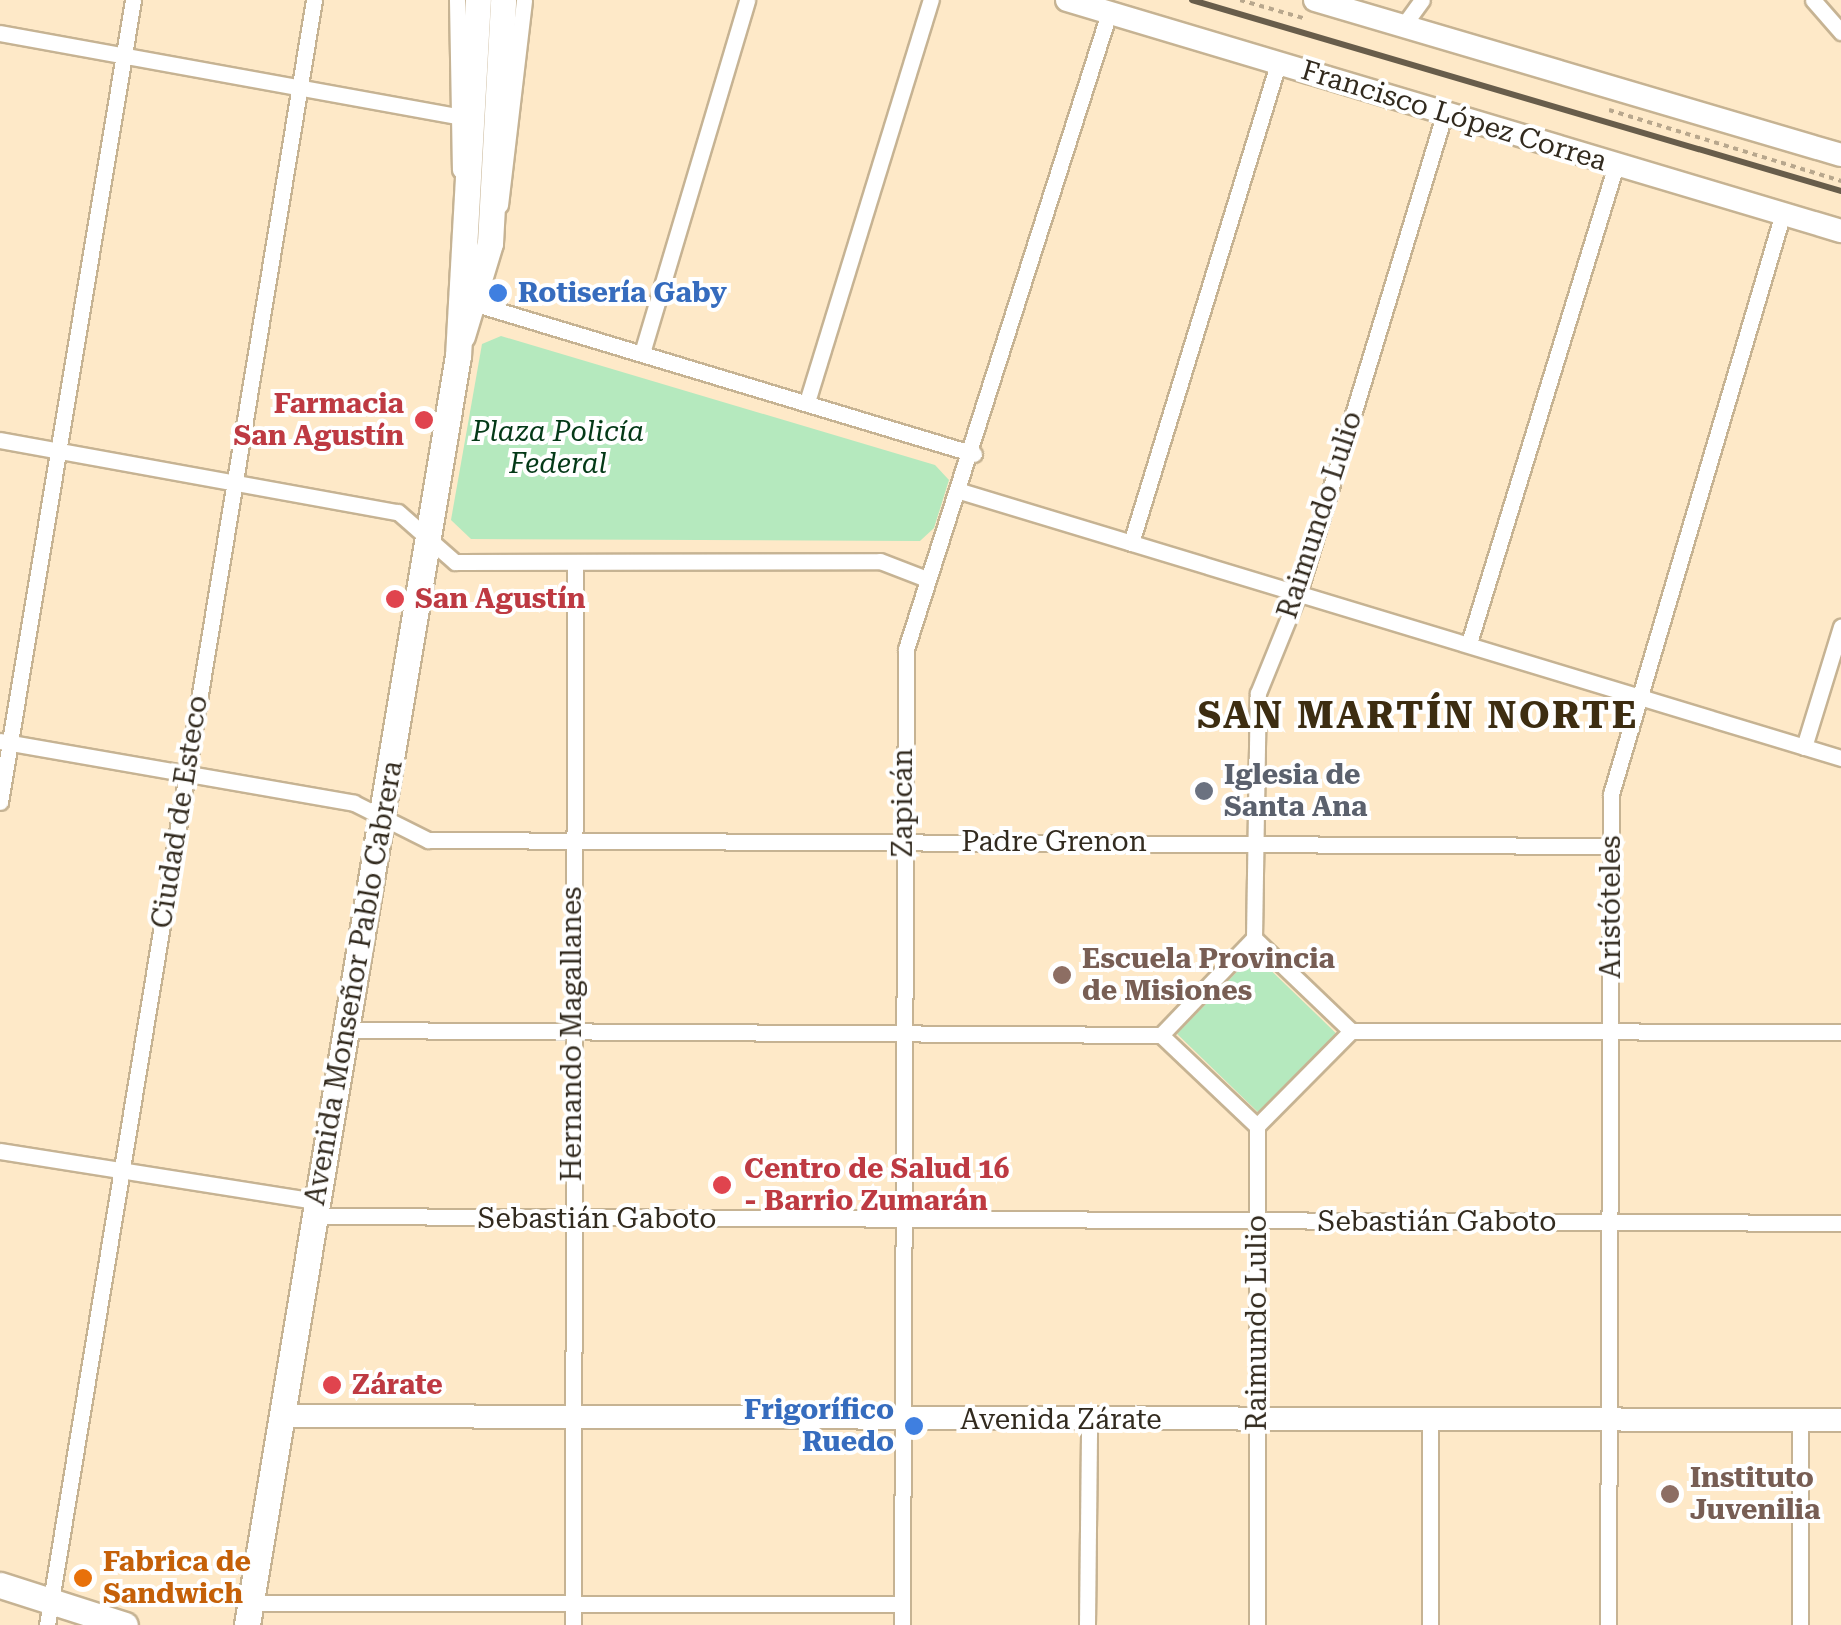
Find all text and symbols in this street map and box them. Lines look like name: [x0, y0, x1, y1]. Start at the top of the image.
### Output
street label: Francisco López Correa: [1297, 53, 1611, 179]
place label: Rotisería Gaby: [518, 276, 727, 310]
marker: Rotisería Gaby: [487, 282, 509, 304]
place label: Farmacia San Agustín: [233, 387, 404, 453]
street label: Raimundo Lulio: [1271, 407, 1369, 623]
marker: Farmacia San Agustín: [413, 409, 435, 431]
park label: Plaza Policía Federal: [472, 415, 644, 481]
place label: San Agustín: [415, 582, 586, 616]
marker: San Agustín: [384, 588, 406, 610]
street label: Ciudad de Esteco: [145, 693, 215, 931]
district label: SAN MARTÍN NORTE: [1197, 693, 1639, 739]
street label: Zapicán: [886, 748, 920, 858]
street label: Avenida Monseñor Pablo Cabrera: [298, 758, 410, 1208]
place label: Iglesia de Santa Ana: [1224, 758, 1367, 824]
marker: Iglesia de Santa Ana: [1193, 780, 1215, 802]
street label: Padre Grenon: [961, 825, 1147, 859]
street label: Aristóteles: [1594, 835, 1628, 979]
street label: Hernando Magallanes: [555, 887, 589, 1181]
place label: Escuela Provincia de Misiones: [1082, 942, 1335, 1008]
marker: Escuela Provincia de Misiones: [1051, 964, 1073, 986]
place label: Centro de Salud 16 - Barrio Zumarán: [744, 1152, 1009, 1218]
marker: Centro de Salud 16 - Barrio Zumarán: [709, 1172, 735, 1198]
street label: Sebastián Gaboto: [478, 1202, 716, 1236]
street label: Sebastián Gaboto: [1318, 1205, 1556, 1239]
street label: Raimundo Lulio: [1240, 1215, 1274, 1431]
place label: Zárate: [352, 1368, 443, 1402]
marker: Zárate: [321, 1374, 343, 1396]
place label: Frigorífico Ruedo: [744, 1393, 894, 1459]
street label: Avenida Zárate: [960, 1403, 1162, 1437]
marker: Frigorífico Ruedo: [903, 1415, 925, 1437]
place label: Instituto Juvenilia: [1690, 1461, 1820, 1527]
marker: Instituto Juvenilia: [1659, 1483, 1681, 1505]
place label: Fabrica de Sandwich: [103, 1545, 251, 1611]
marker: Fabrica de Sandwich: [72, 1567, 94, 1589]

